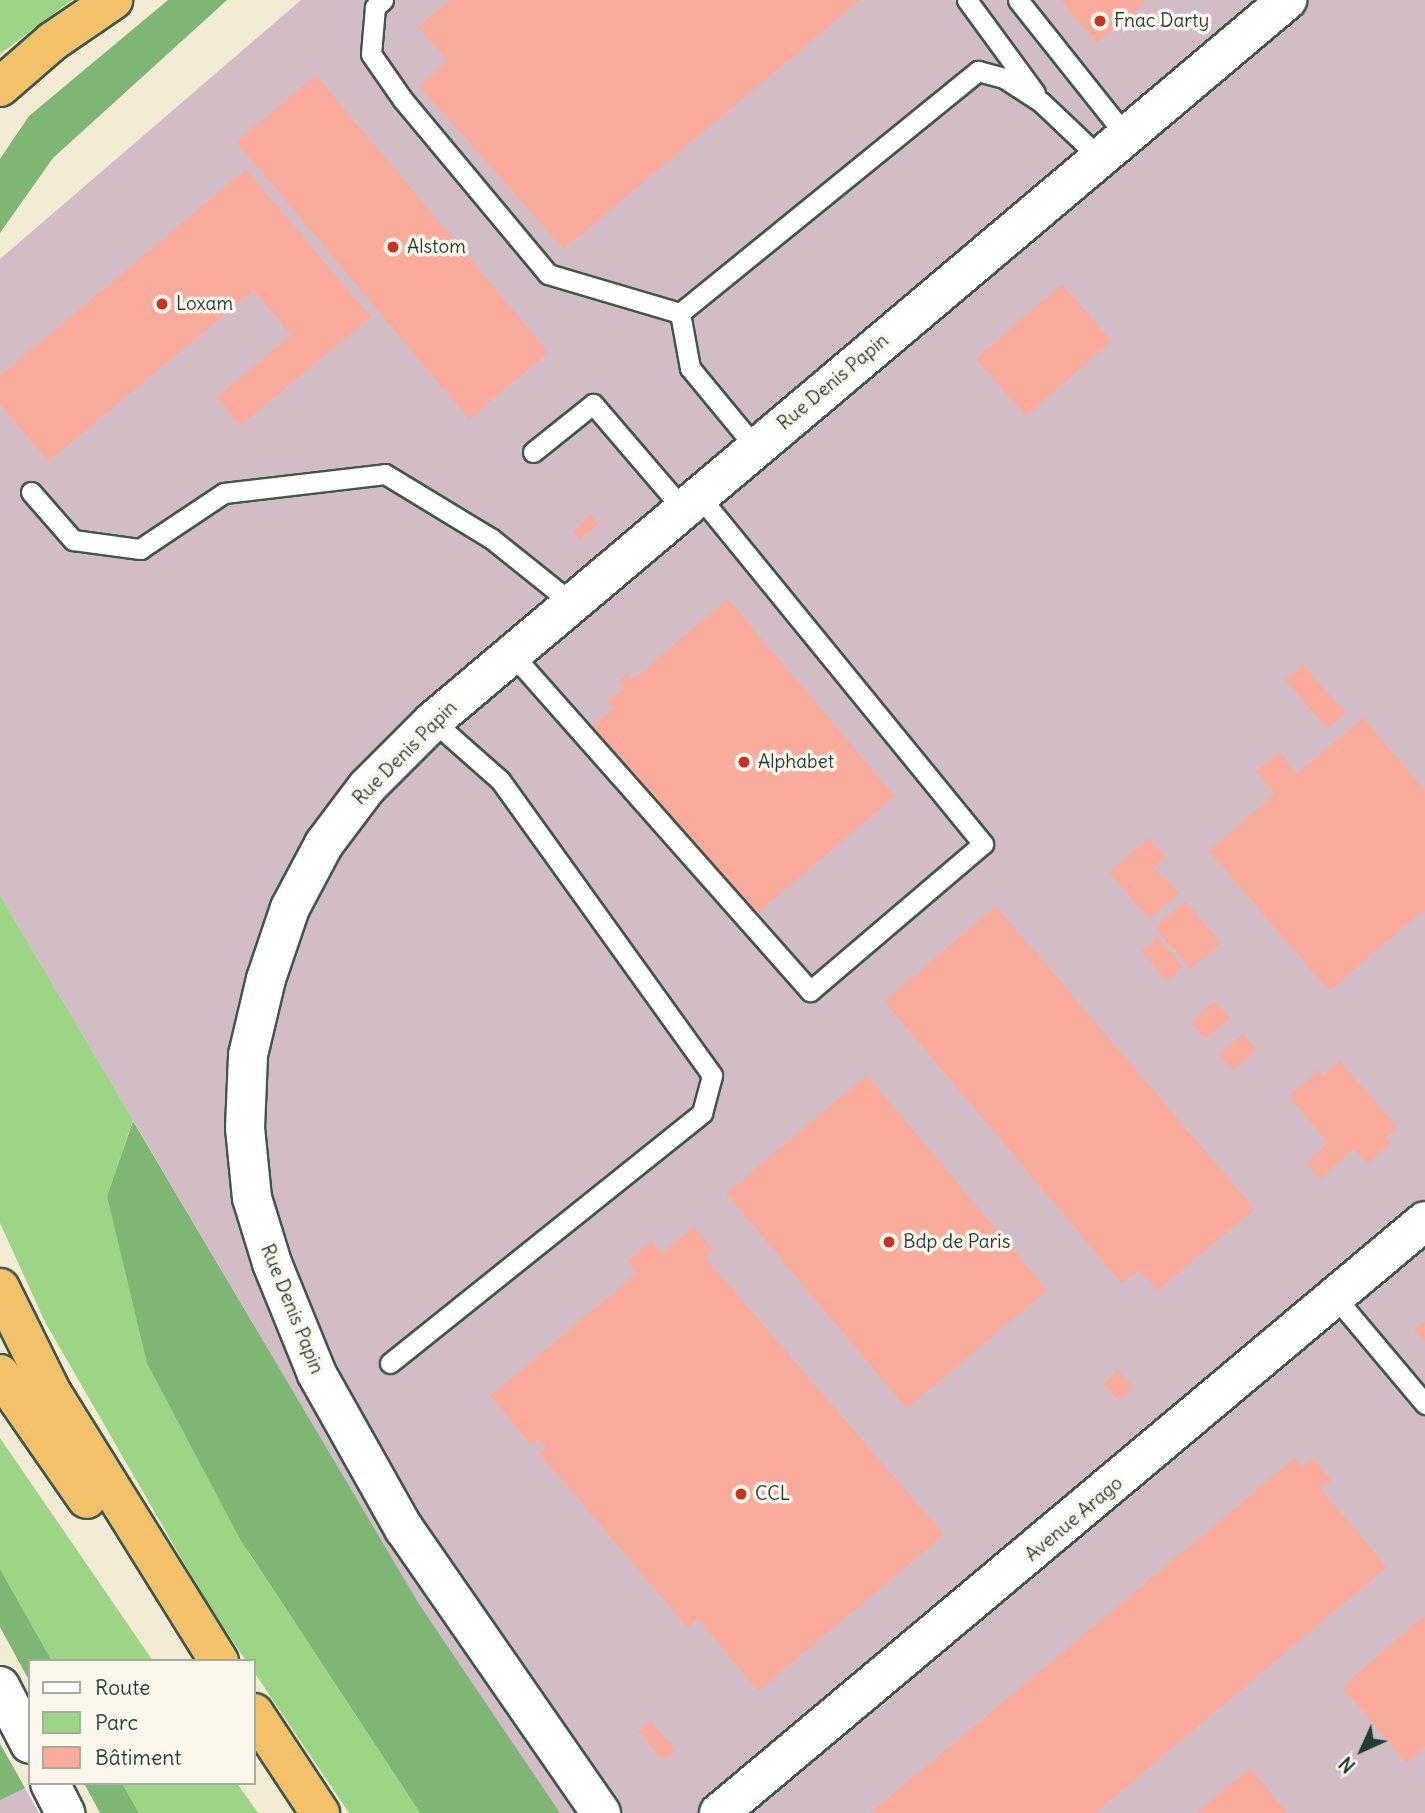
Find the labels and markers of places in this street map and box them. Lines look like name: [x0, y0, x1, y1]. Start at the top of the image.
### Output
place label: Fnac Darty: [1114, 10, 1209, 32]
marker: Fnac Darty: [1092, 13, 1108, 29]
place label: Alstom: [407, 236, 466, 258]
marker: Alstom: [385, 239, 401, 255]
place label: Loxam: [176, 293, 233, 315]
marker: Loxam: [154, 296, 170, 312]
place label: Alphabet: [758, 751, 834, 773]
marker: Alphabet: [736, 754, 752, 770]
place label: Bdp de Paris: [903, 1231, 1010, 1253]
marker: Bdp de Paris: [881, 1234, 897, 1250]
place label: CCL: [755, 1483, 790, 1505]
marker: CCL: [733, 1486, 749, 1502]

